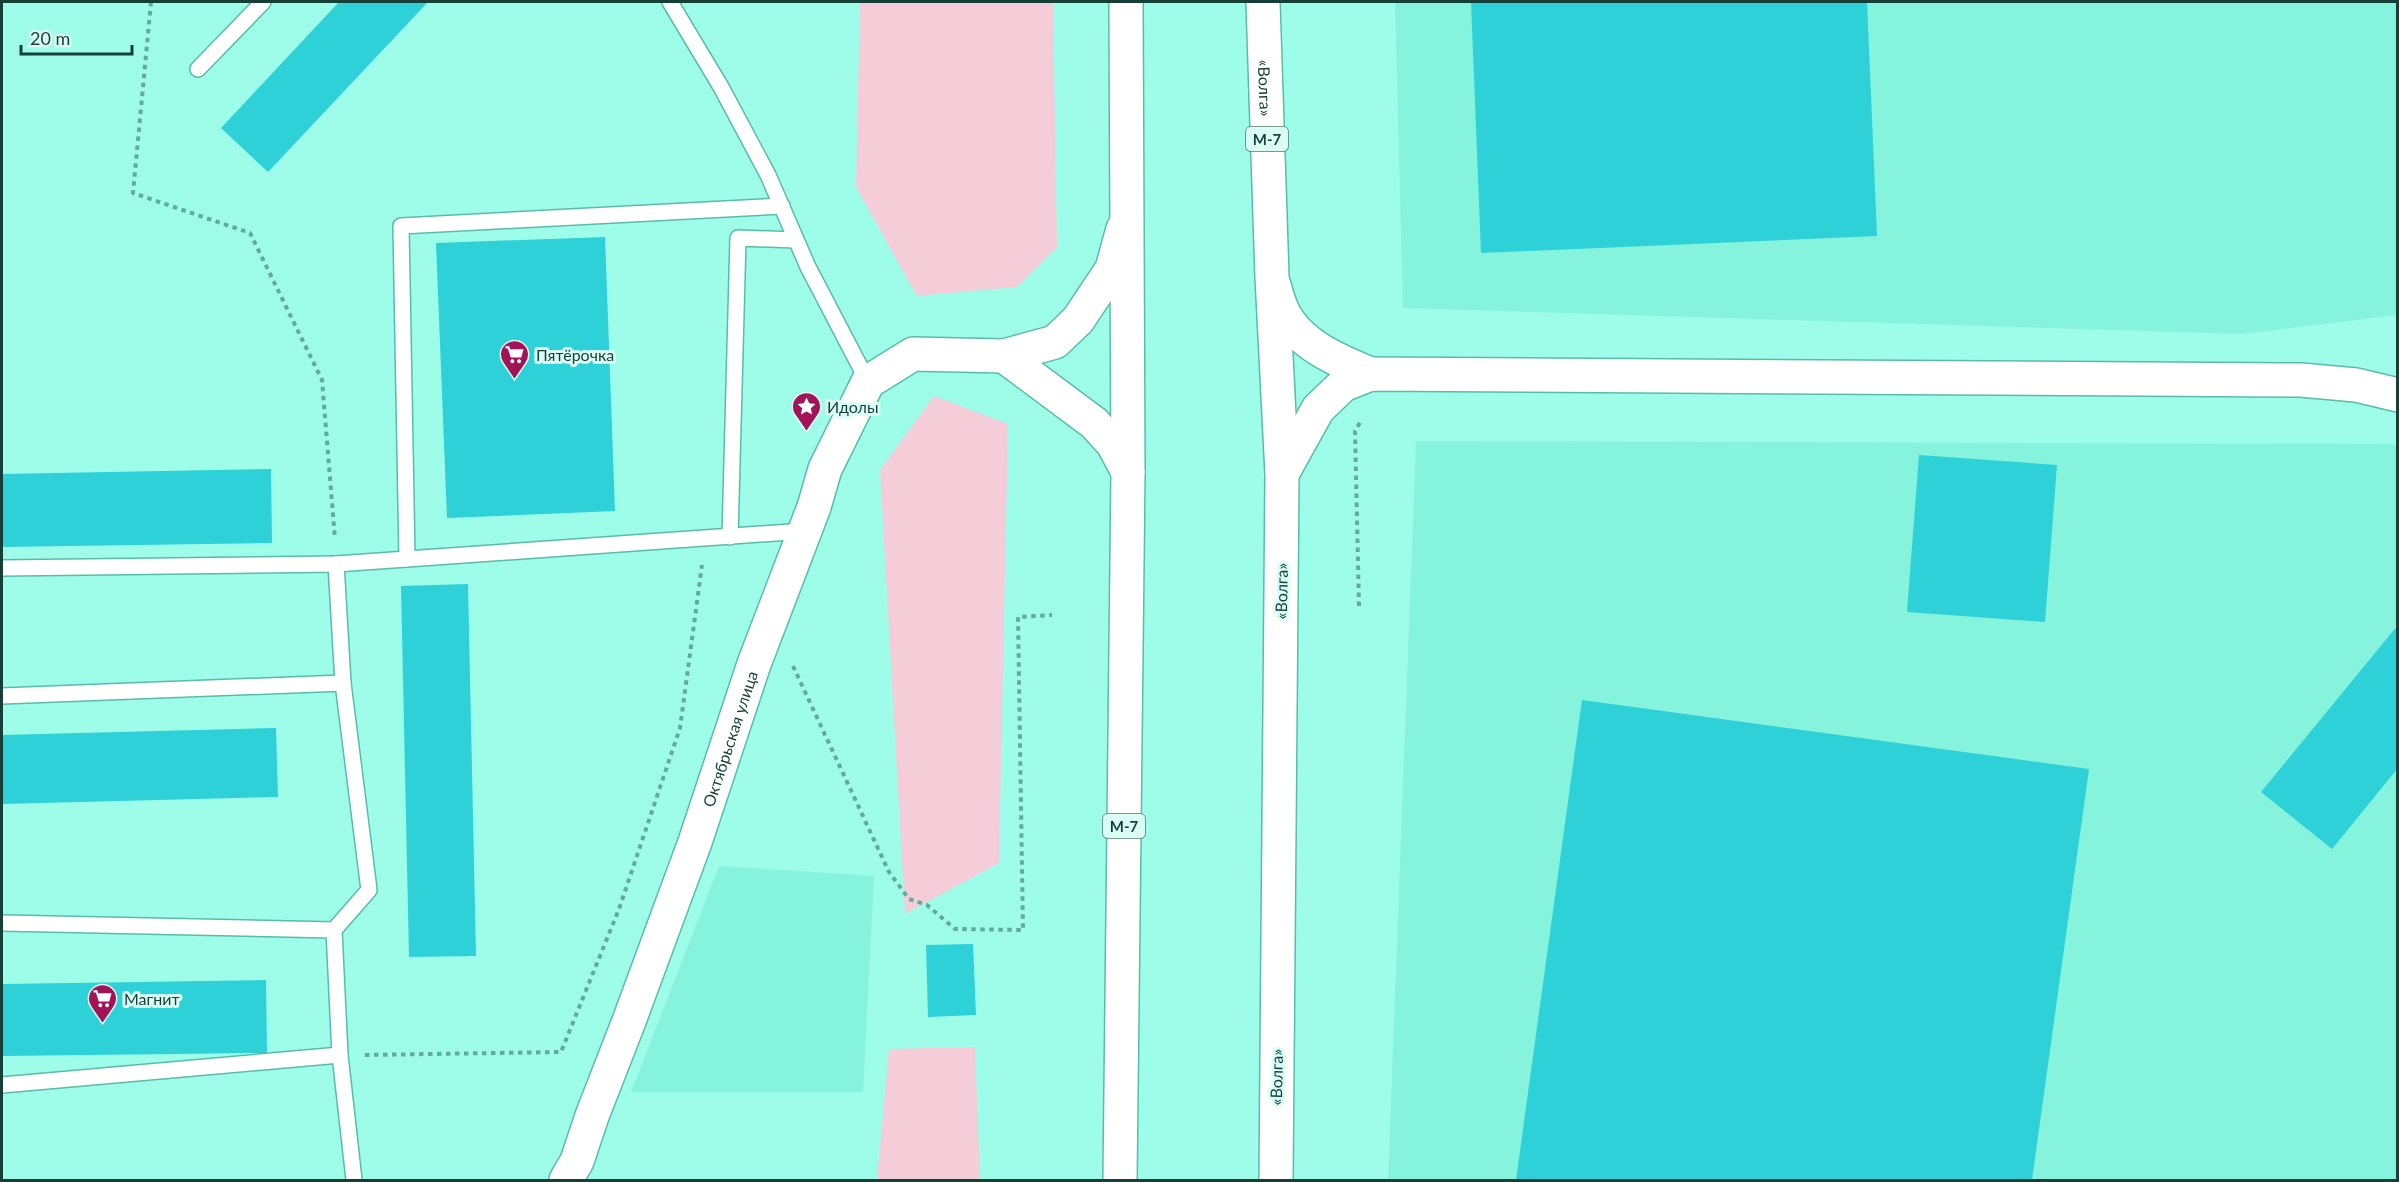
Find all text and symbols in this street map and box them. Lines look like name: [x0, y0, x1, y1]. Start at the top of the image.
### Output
scale bar: [21, 18, 132, 56]
text: 20 m: [30, 27, 70, 49]
street label: «Волга»: [1255, 59, 1276, 117]
road number: М-7: [1246, 127, 1288, 151]
supermarket icon: Пятёрочка: [499, 338, 531, 380]
place label: Пятёрочка: [536, 345, 614, 364]
place icon: Идолы: [790, 390, 822, 432]
place label: Идолы: [827, 397, 879, 416]
street label: «Волга»: [1271, 562, 1291, 619]
street label: Октябрьская улица: [698, 668, 761, 809]
road number: М-7: [1103, 814, 1145, 838]
supermarket icon: Магнит: [87, 982, 119, 1024]
place label: Магнит: [124, 989, 180, 1008]
street label: «Волга»: [1266, 1048, 1286, 1105]

